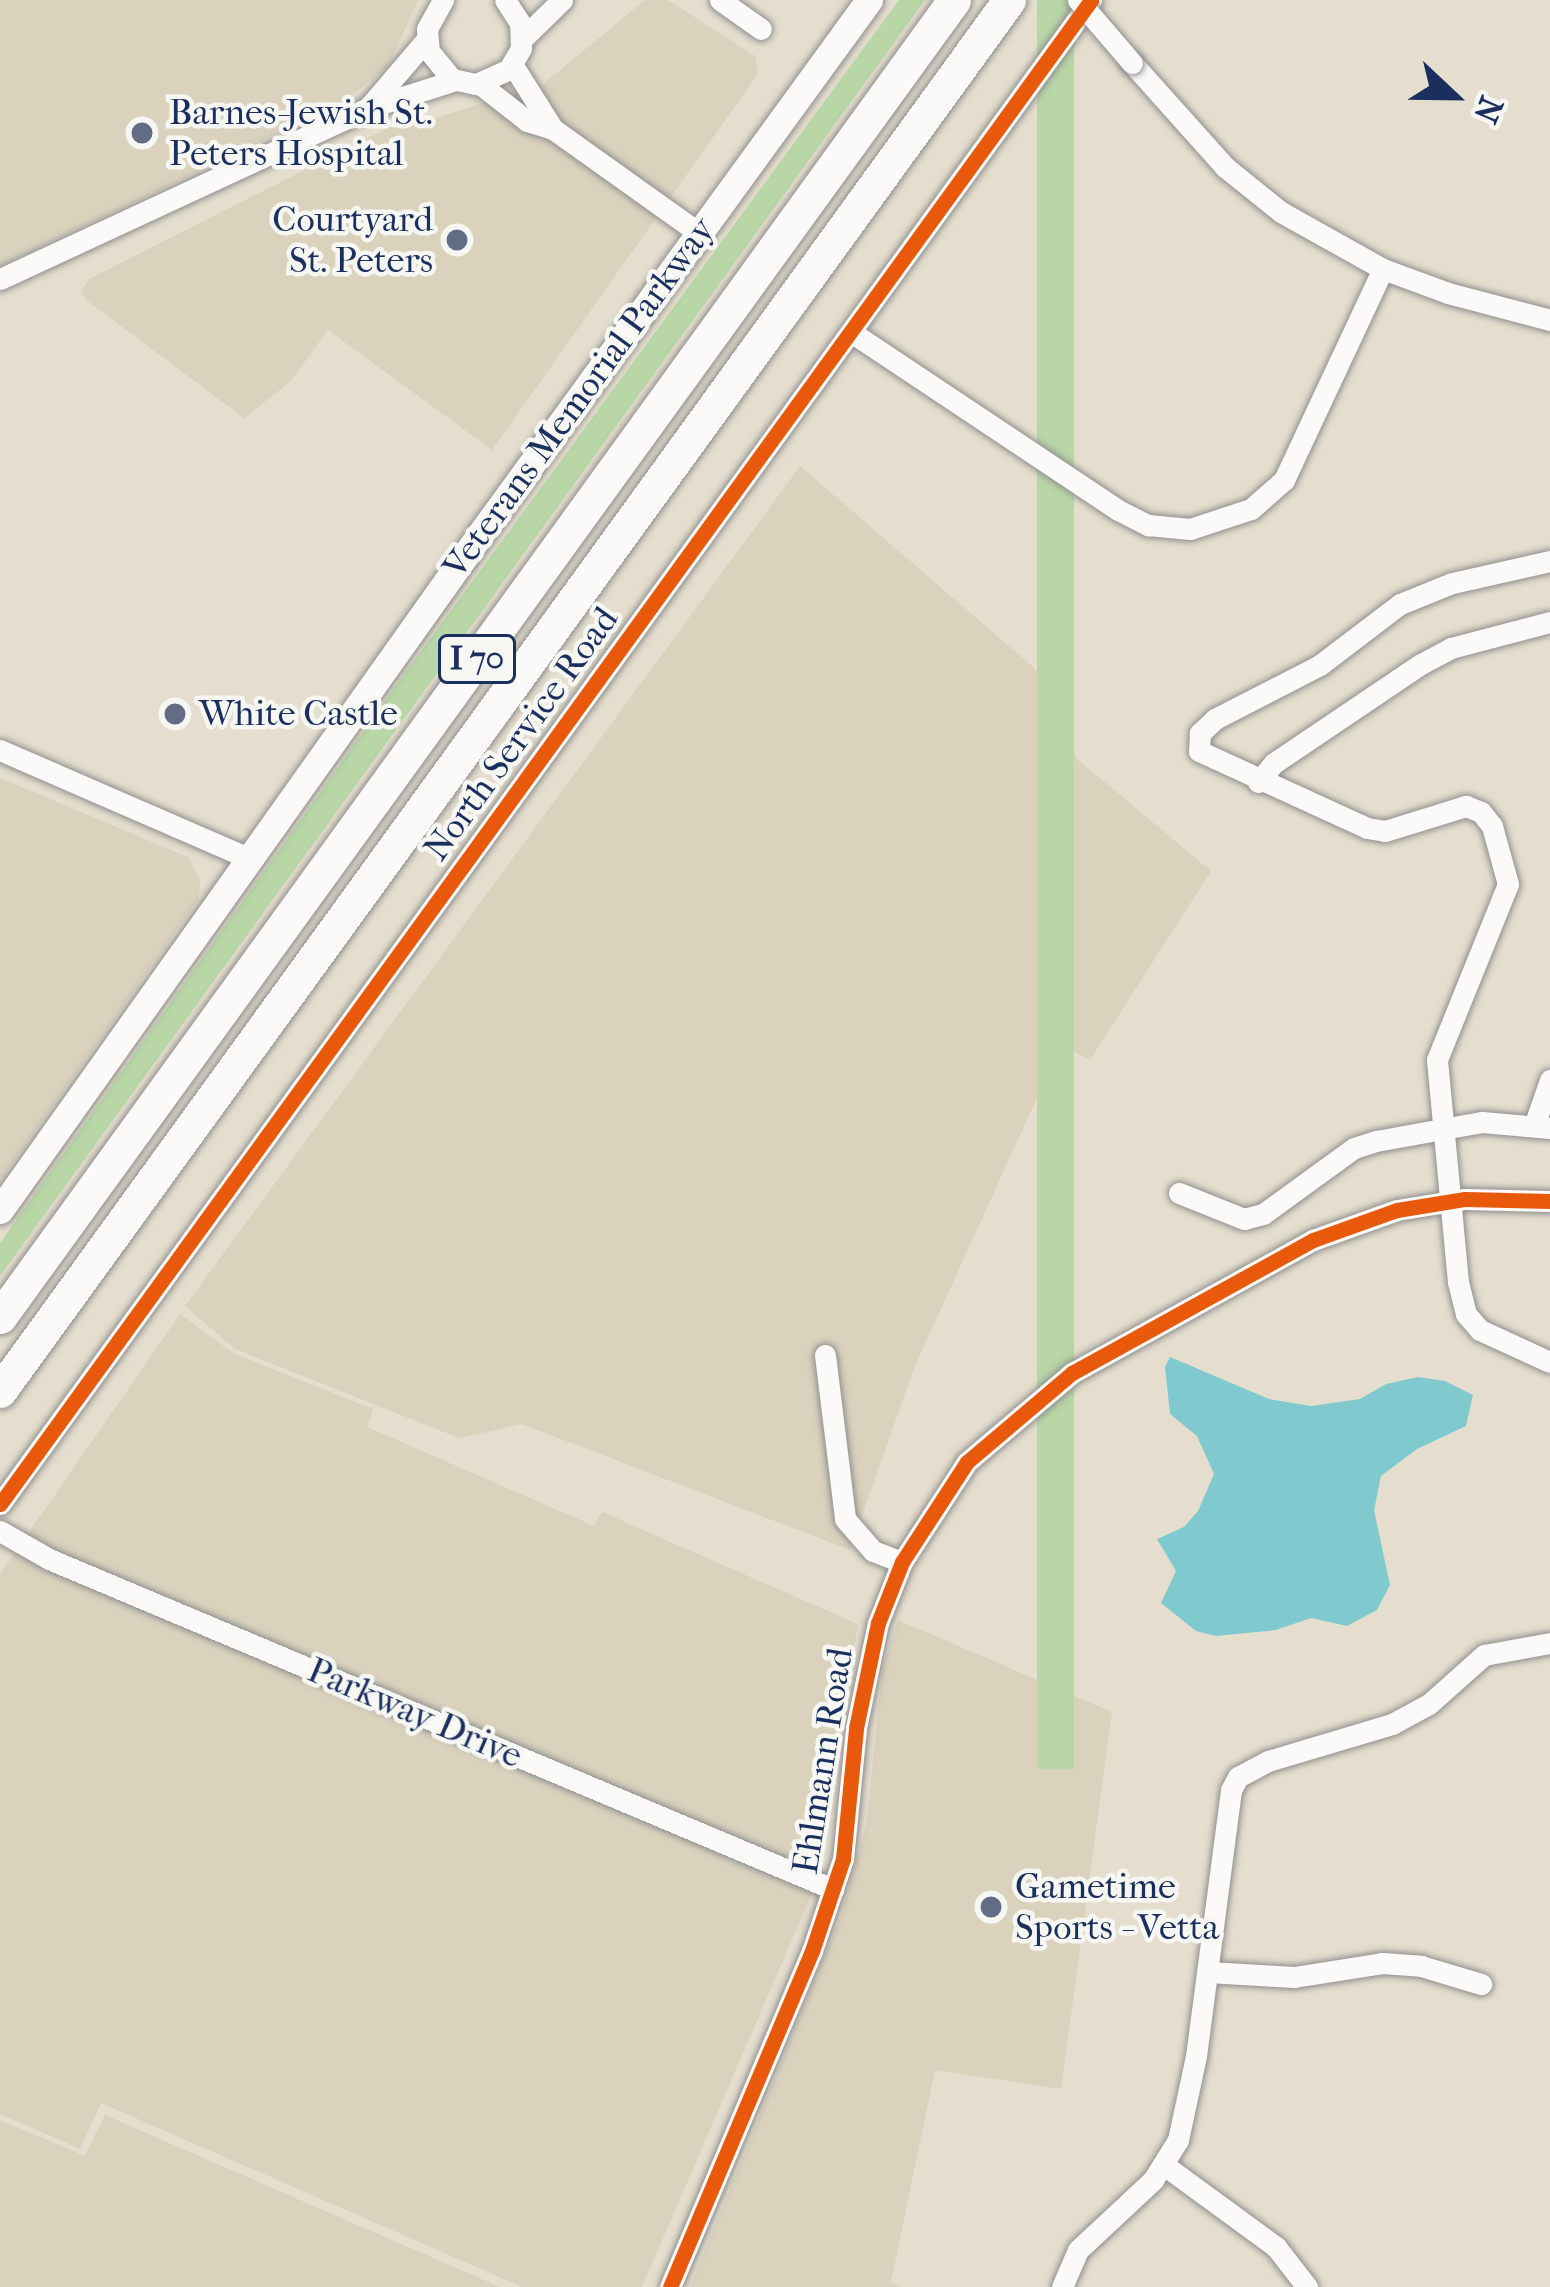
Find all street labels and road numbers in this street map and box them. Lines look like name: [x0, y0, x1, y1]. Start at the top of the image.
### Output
street label: Veterans Memorial Parkway: [434, 209, 724, 587]
street label: North Service Road: [415, 599, 627, 869]
road number: I 70: [438, 632, 516, 686]
street label: Ehlmann Road: [784, 1645, 862, 1877]
street label: Parkway Drive: [301, 1648, 529, 1778]

